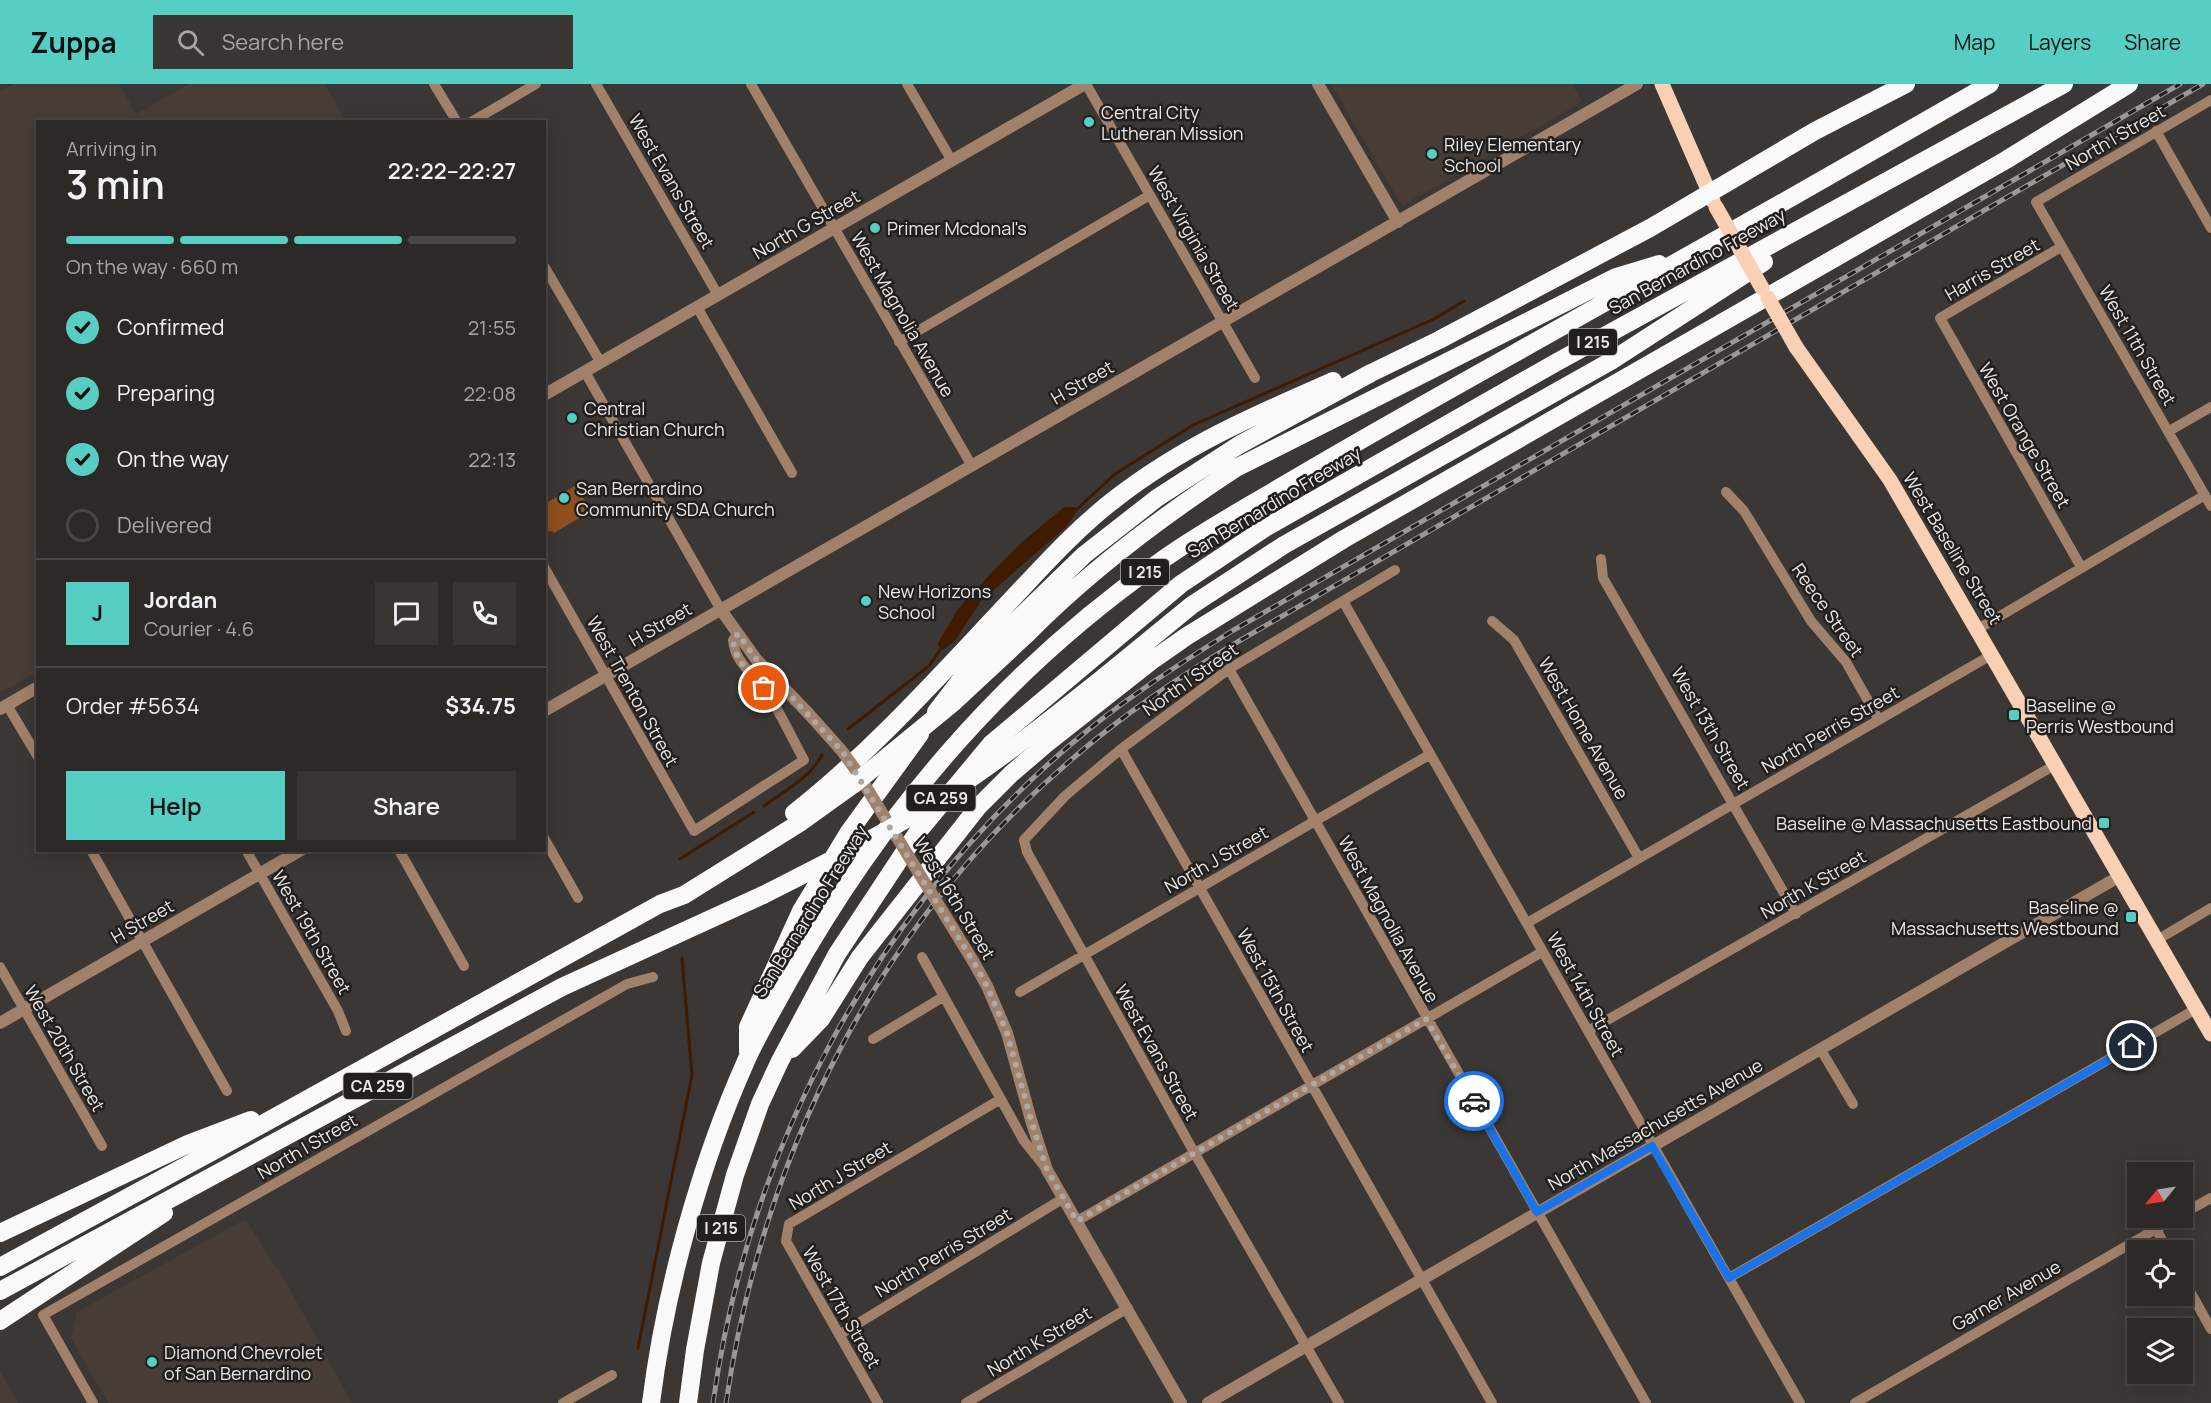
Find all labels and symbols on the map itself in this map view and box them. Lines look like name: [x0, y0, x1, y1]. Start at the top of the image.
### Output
street label: North I Street: [2061, 99, 2169, 175]
place label: Central City Lutheran Mission: [1101, 100, 1244, 145]
street label: West Evans Street: [624, 109, 720, 253]
marker: Central City Lutheran Mission: [1082, 115, 1096, 129]
place label: Riley Elementary School: [1444, 132, 1582, 177]
marker: Riley Elementary School: [1425, 147, 1439, 161]
street label: West Virginia Street: [1143, 161, 1245, 315]
street label: North G Street: [748, 184, 864, 264]
street label: San Bernardino Freeway: [1604, 202, 1790, 320]
place label: Primer Mcdonal's: [887, 216, 1027, 240]
marker: Primer Mcdonal's: [868, 221, 882, 235]
street label: West Magnolia Avenue: [846, 227, 960, 401]
street label: Harris Street: [1940, 232, 2044, 306]
street label: West 11th Street: [2094, 281, 2182, 409]
road number: I 215: [1569, 329, 1617, 355]
street label: H Street: [1046, 354, 1118, 410]
street label: West Orange Street: [1974, 358, 2076, 512]
place label: Central Christian Church: [584, 396, 725, 441]
marker: Central Christian Church: [565, 411, 579, 425]
street label: San Bernardino Freeway: [1183, 440, 1366, 563]
street label: West Baseline Street: [1898, 467, 2008, 629]
place label: San Bernardino Community SDA Church: [576, 476, 775, 521]
marker: San Bernardino Community SDA Church: [557, 491, 571, 505]
street label: Reece Street: [1787, 558, 1869, 662]
road number: I 215: [1121, 559, 1169, 585]
place label: New Horizons School: [878, 579, 991, 624]
marker: New Horizons School: [859, 594, 873, 608]
street label: H Street: [624, 596, 696, 652]
street label: West Trenton Street: [582, 612, 684, 770]
street label: North I Street: [1137, 637, 1243, 721]
street label: West Home Avenue: [1533, 653, 1635, 803]
pin: [738, 662, 789, 713]
street label: West 13th Street: [1666, 662, 1756, 794]
street label: North Perris Street: [1757, 680, 1903, 778]
place label: Baseline @ Perris Westbound: [2026, 693, 2174, 738]
marker: Baseline @ Perris Westbound: [2007, 708, 2021, 722]
road number: CA 259: [906, 785, 976, 811]
place label: Baseline @ Massachusetts Eastbound: [1776, 811, 2092, 835]
marker: Baseline @ Massachusetts Eastbound: [2097, 816, 2111, 830]
street label: San Bernardino Freeway: [747, 820, 873, 1002]
street label: North J Street: [1160, 820, 1272, 898]
street label: West Magnolia Avenue: [1333, 831, 1445, 1007]
street label: West 16th Street: [909, 832, 1001, 964]
street label: North K Street: [1756, 844, 1870, 924]
street label: West 19th Street: [267, 866, 357, 998]
street label: H Street: [106, 893, 178, 949]
place label: Baseline @ Massachusetts Westbound: [1891, 895, 2119, 940]
marker: Baseline @ Massachusetts Westbound: [2124, 910, 2138, 924]
street label: West 15th Street: [1232, 924, 1320, 1056]
street label: West 14th Street: [1542, 928, 1630, 1060]
street label: West 20th Street: [19, 980, 111, 1116]
street label: West Evans Street: [1110, 980, 1204, 1124]
pin: [2106, 1020, 2157, 1071]
street label: North Massachusetts Avenue: [1543, 1053, 1767, 1195]
courier: [1444, 1071, 1504, 1131]
road number: CA 259: [344, 1073, 412, 1099]
street label: North I Street: [253, 1108, 361, 1184]
street label: North J Street: [784, 1135, 896, 1215]
north arrow: [2127, 1162, 2193, 1228]
street label: North Perris Street: [870, 1202, 1016, 1302]
road number: I 215: [697, 1215, 745, 1241]
street label: West 17th Street: [797, 1242, 887, 1372]
street label: Garner Avenue: [1947, 1254, 2065, 1336]
street label: North K Street: [982, 1300, 1096, 1382]
place label: Diamond Chevrolet of San Bernardino: [164, 1340, 323, 1385]
marker: Diamond Chevrolet of San Bernardino: [145, 1355, 159, 1369]

